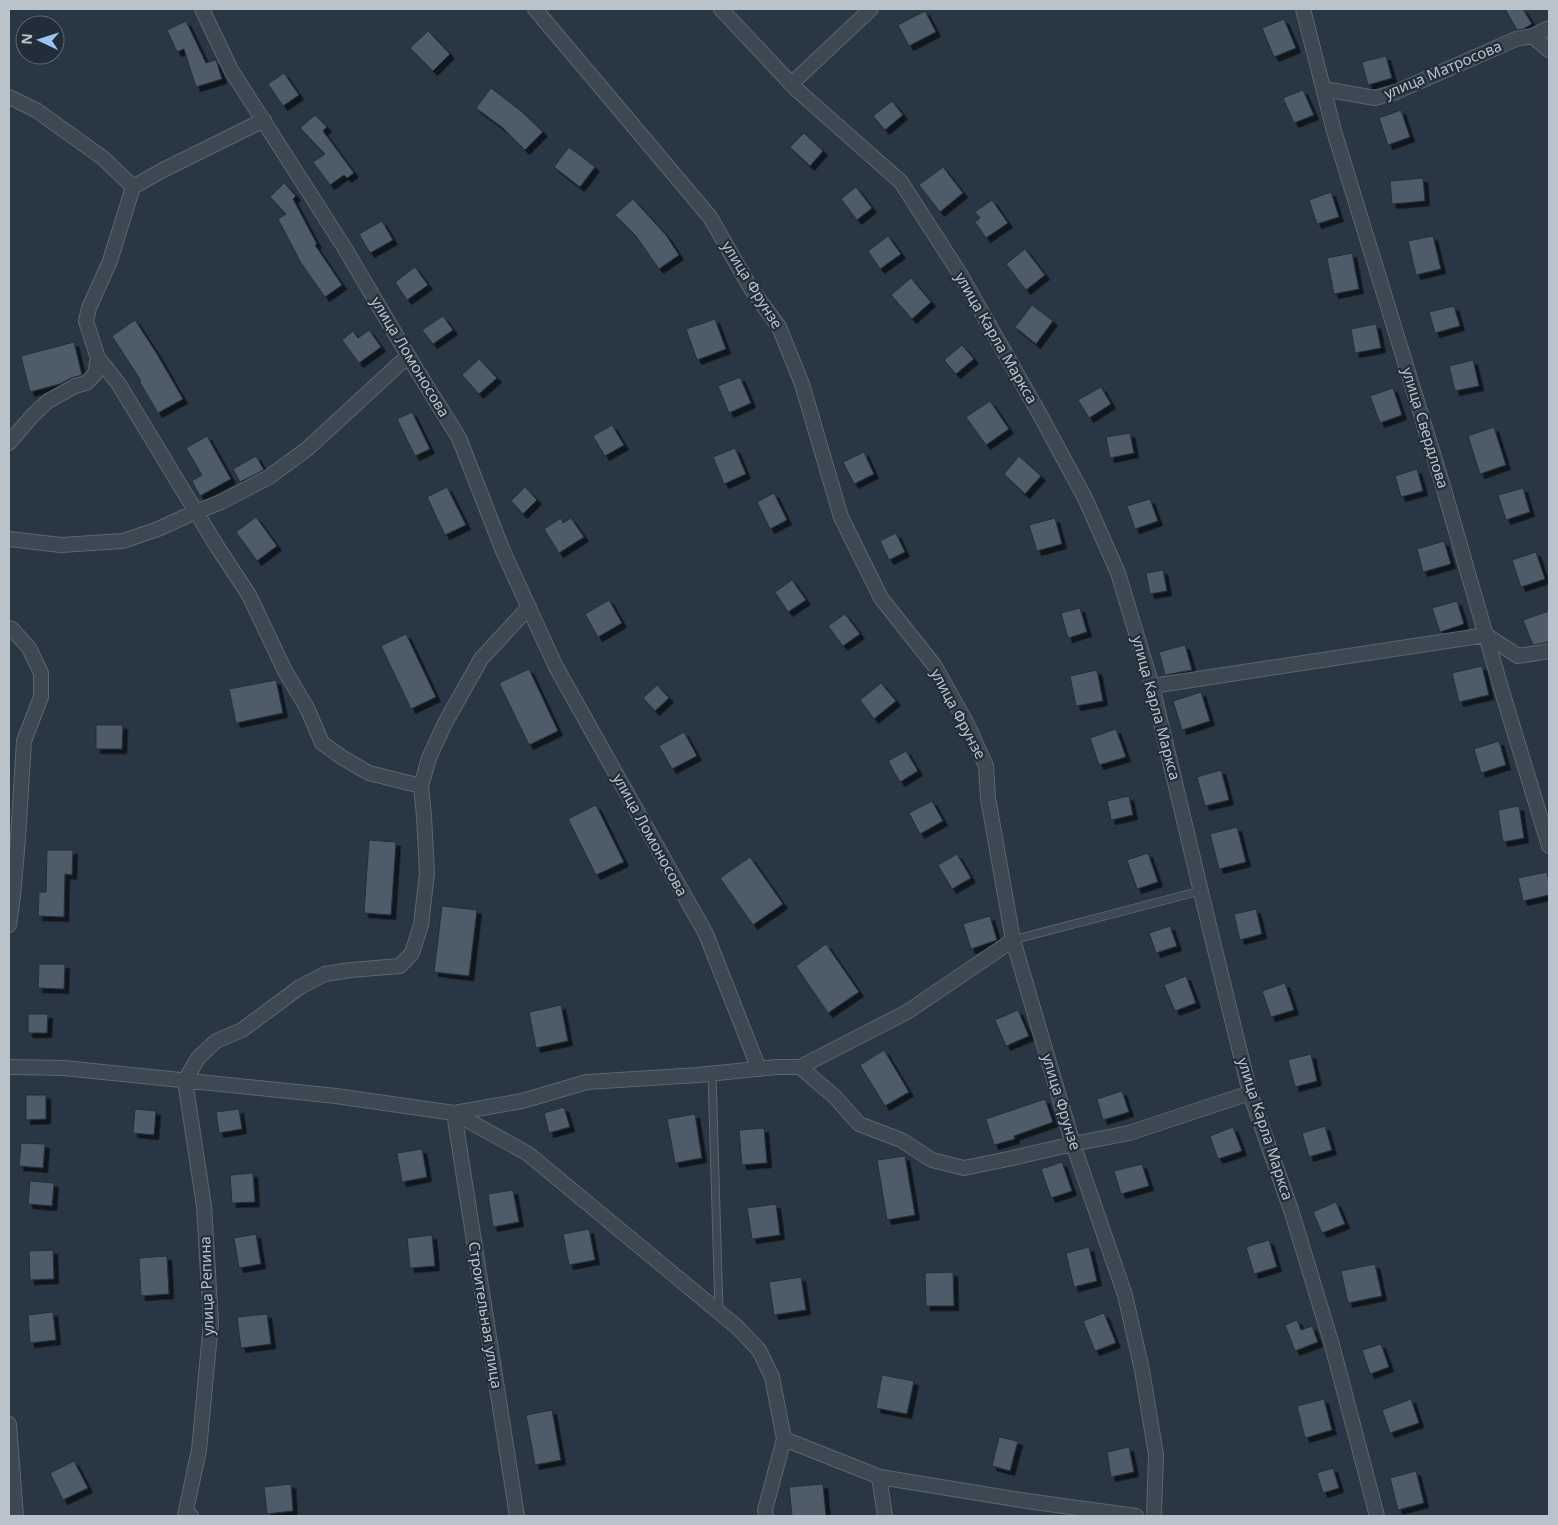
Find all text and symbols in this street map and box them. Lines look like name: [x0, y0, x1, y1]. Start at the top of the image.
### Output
north arrow: [15, 15, 65, 65]
text: N: [17, 33, 36, 45]
street label: улица Матросова: [1381, 35, 1505, 103]
street label: улица Фрунзе: [718, 237, 788, 332]
street label: улица Карла Маркса: [951, 268, 1043, 407]
street label: улица Ломоносова: [367, 292, 455, 420]
street label: улица Свердлова: [1398, 365, 1454, 491]
street label: улица Карла Маркса: [1128, 633, 1186, 782]
street label: улица Фрунзе: [927, 665, 991, 762]
street label: улица Ломоносова: [609, 770, 693, 899]
street label: улица Фрунзе: [1038, 1051, 1086, 1152]
street label: улица Карла Маркса: [1233, 1055, 1298, 1202]
street label: улица Репина: [194, 1236, 218, 1336]
street label: Строительная улица: [464, 1240, 507, 1390]

